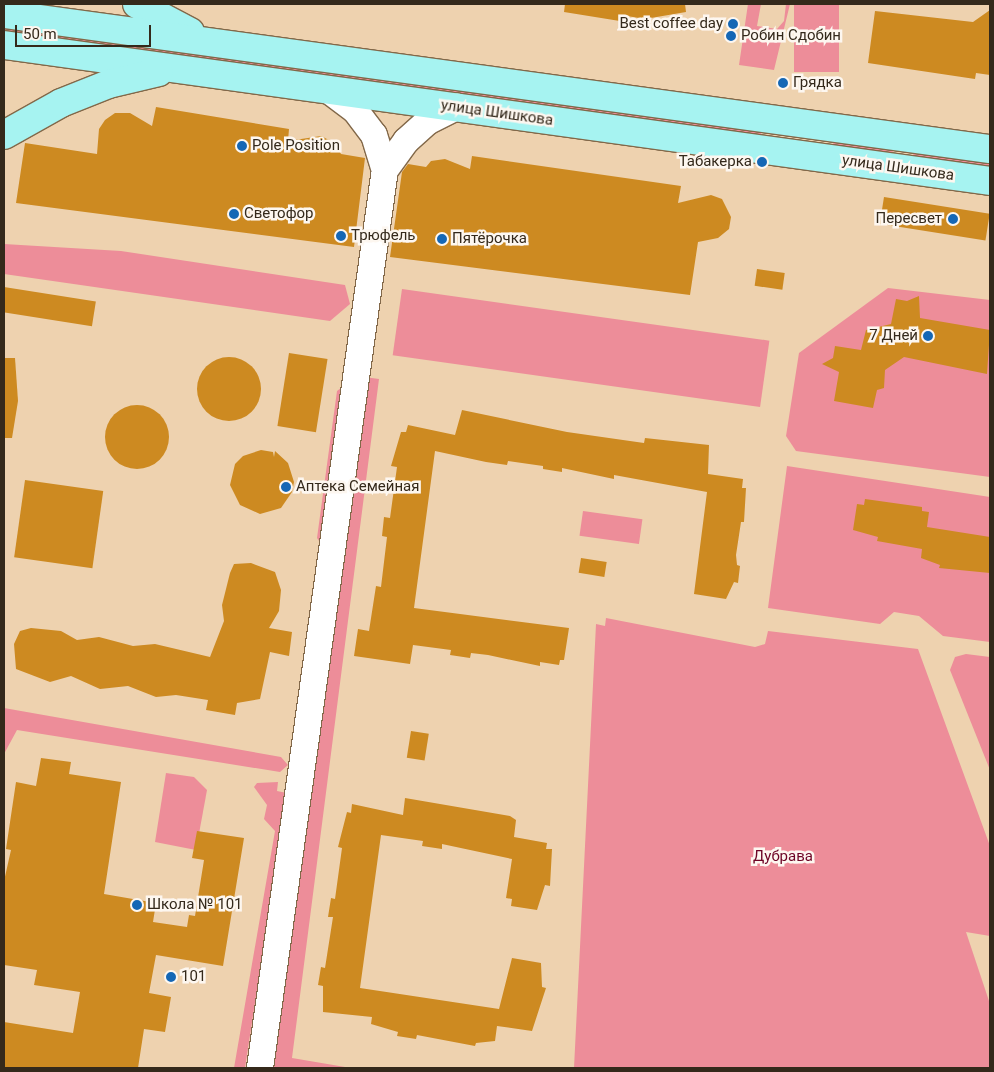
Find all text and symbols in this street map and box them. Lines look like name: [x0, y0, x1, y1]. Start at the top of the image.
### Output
scale bar: [18, 15, 154, 47]
place label: Best coffee day: [619, 15, 723, 33]
marker: Best coffee day: [727, 18, 739, 30]
text: 50 m: [23, 25, 57, 43]
place label: Робин Сдобин: [741, 27, 841, 45]
marker: Робин Сдобин: [725, 30, 737, 42]
place label: Грядка: [793, 74, 842, 92]
marker: Грядка: [777, 77, 789, 89]
street label: улица Шишкова: [440, 96, 554, 130]
place label: Pole Position: [252, 137, 340, 155]
marker: Pole Position: [236, 140, 248, 152]
street label: улица Шишкова: [841, 151, 955, 185]
place label: Табакерка: [679, 153, 752, 171]
marker: Табакерка: [756, 156, 768, 168]
place label: Светофор: [244, 205, 314, 223]
marker: Светофор: [228, 208, 240, 220]
place label: Пересвет: [875, 210, 942, 228]
marker: Пересвет: [946, 212, 960, 226]
place label: Трюфель: [351, 227, 415, 245]
marker: Трюфель: [335, 230, 347, 242]
place label: Пятёрочка: [452, 230, 527, 248]
marker: Пятёрочка: [436, 233, 448, 245]
place label: 7 Дней: [869, 327, 918, 345]
marker: 7 Дней: [922, 330, 934, 342]
place label: Аптека Семейная: [296, 478, 420, 496]
marker: Аптека Семейная: [280, 481, 292, 493]
park label: Дубрава: [753, 848, 813, 866]
place label: Школа № 101: [147, 896, 242, 914]
marker: Школа № 101: [131, 899, 143, 911]
place label: 101: [181, 968, 206, 986]
marker: 101: [165, 971, 177, 983]

